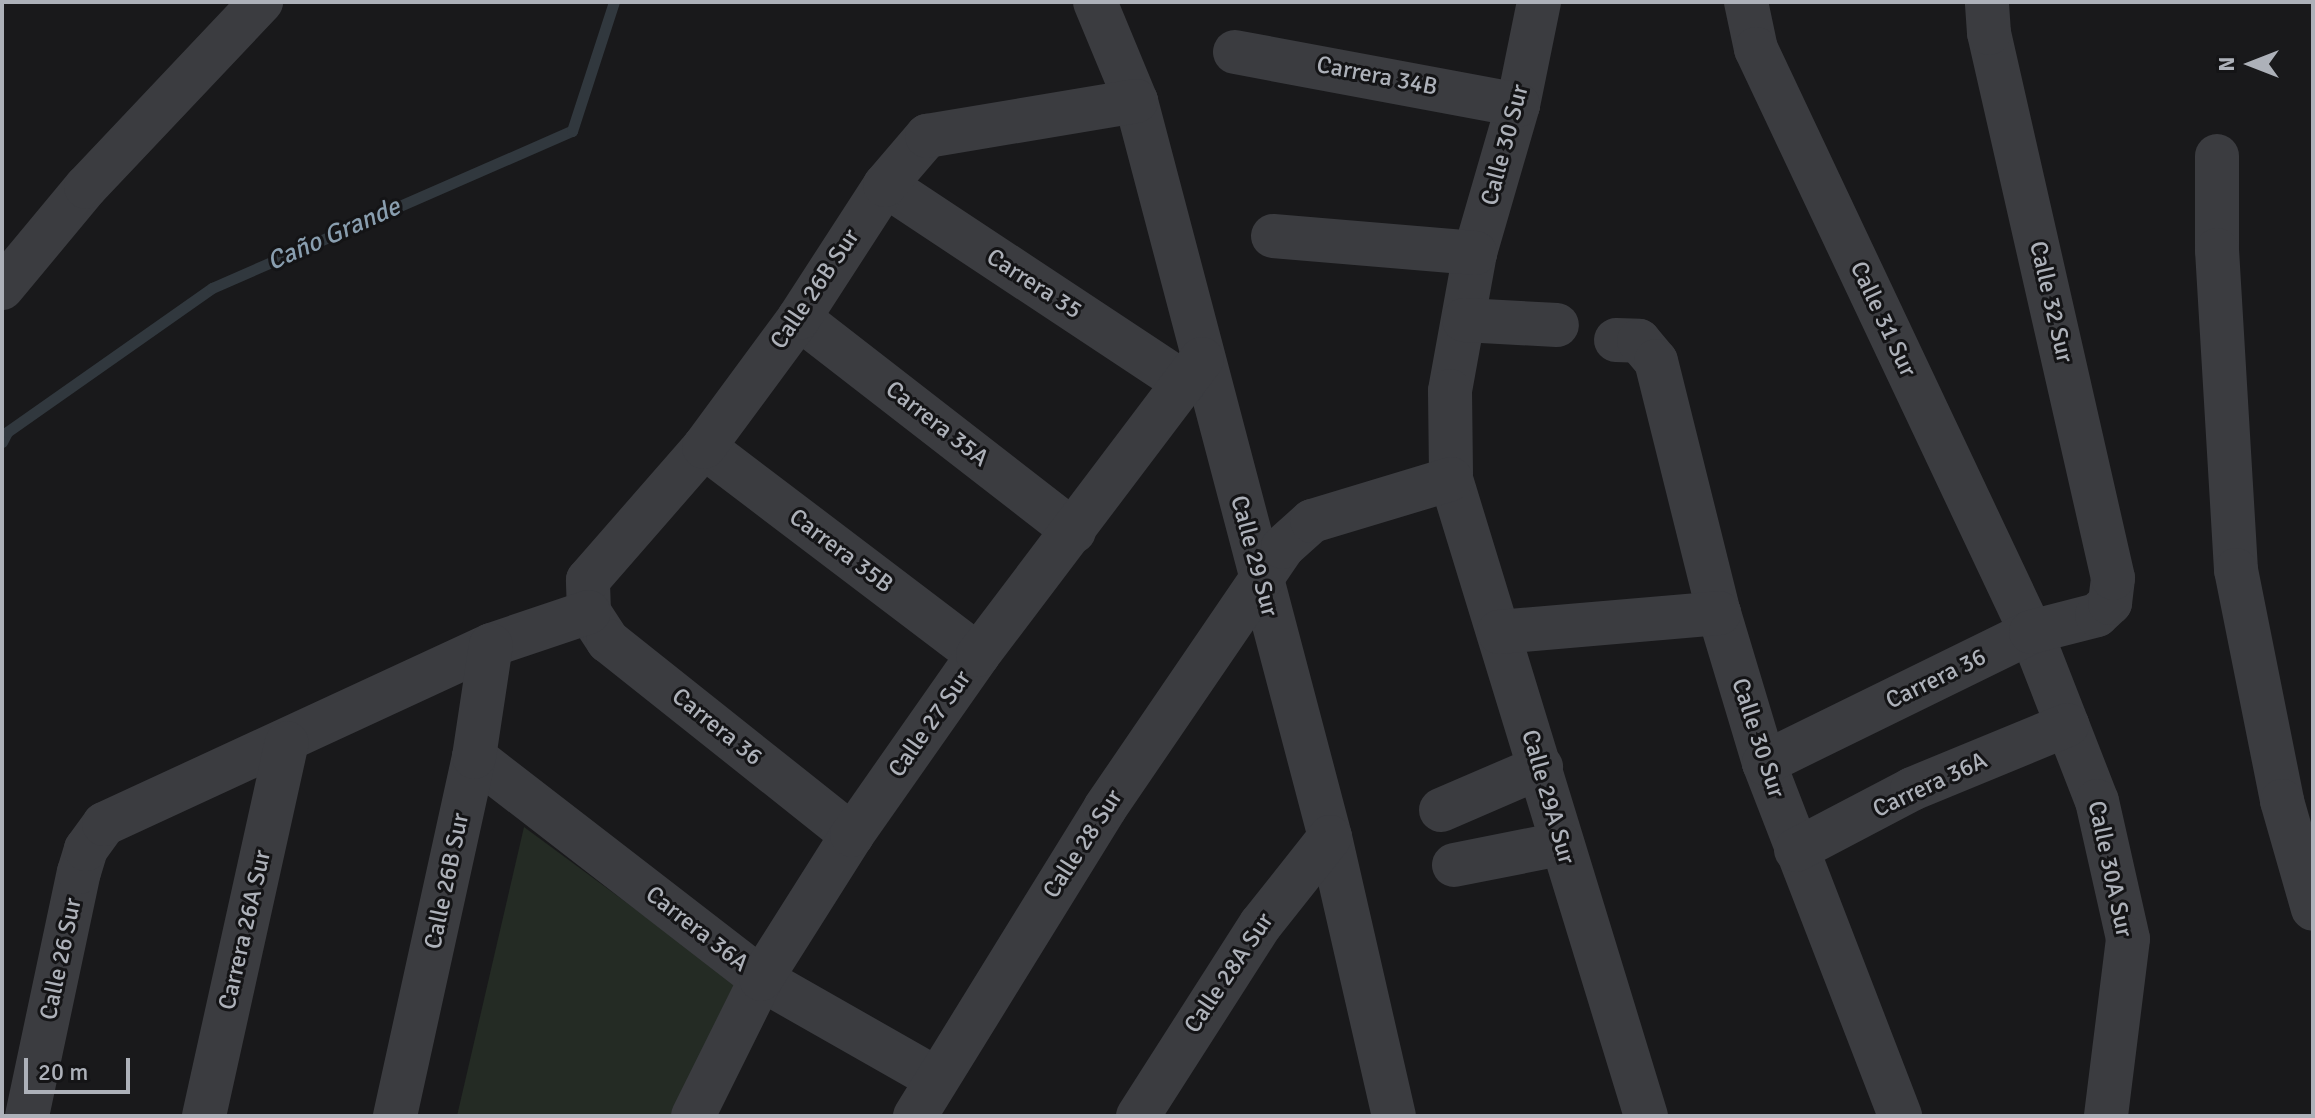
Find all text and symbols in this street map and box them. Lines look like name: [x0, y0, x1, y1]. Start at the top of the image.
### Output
north arrow: [2211, 24, 2291, 104]
street label: Carrera 34B: [1314, 50, 1440, 102]
text: N: [2213, 56, 2240, 72]
street label: Calle 30 Sur: [1475, 81, 1535, 209]
water label: Caño Grande: [263, 192, 405, 278]
street label: Calle 26B Sur: [764, 224, 866, 354]
street label: Calle 32 Sur: [2023, 238, 2079, 366]
street label: Carrera 35: [981, 243, 1087, 325]
street label: Calle 31 Sur: [1844, 257, 1922, 381]
street label: Carrera 35A: [880, 375, 994, 473]
street label: Calle 29 Sur: [1224, 492, 1284, 620]
street label: Carrera 35B: [784, 503, 898, 599]
street label: Carrera 36: [1881, 642, 1991, 716]
street label: Calle 27 Sur: [883, 665, 977, 783]
street label: Calle 30 Sur: [1725, 675, 1791, 801]
street label: Carrera 36: [666, 682, 768, 772]
street label: Calle 29A Sur: [1515, 726, 1581, 868]
street label: Carrera 36A: [1868, 746, 1992, 824]
street label: Calle 28 Sur: [1037, 784, 1129, 904]
street label: Calle 30A Sur: [2082, 798, 2138, 940]
street label: Calle 26B Sur: [419, 810, 475, 952]
street label: Carrera 26A Sur: [213, 847, 277, 1013]
street label: Carrera 36A: [640, 880, 754, 978]
street label: Calle 26 Sur: [34, 895, 88, 1023]
street label: Calle 28A Sur: [1178, 908, 1280, 1038]
scale bar: [28, 1042, 134, 1092]
text: 20 m: [38, 1057, 88, 1087]

